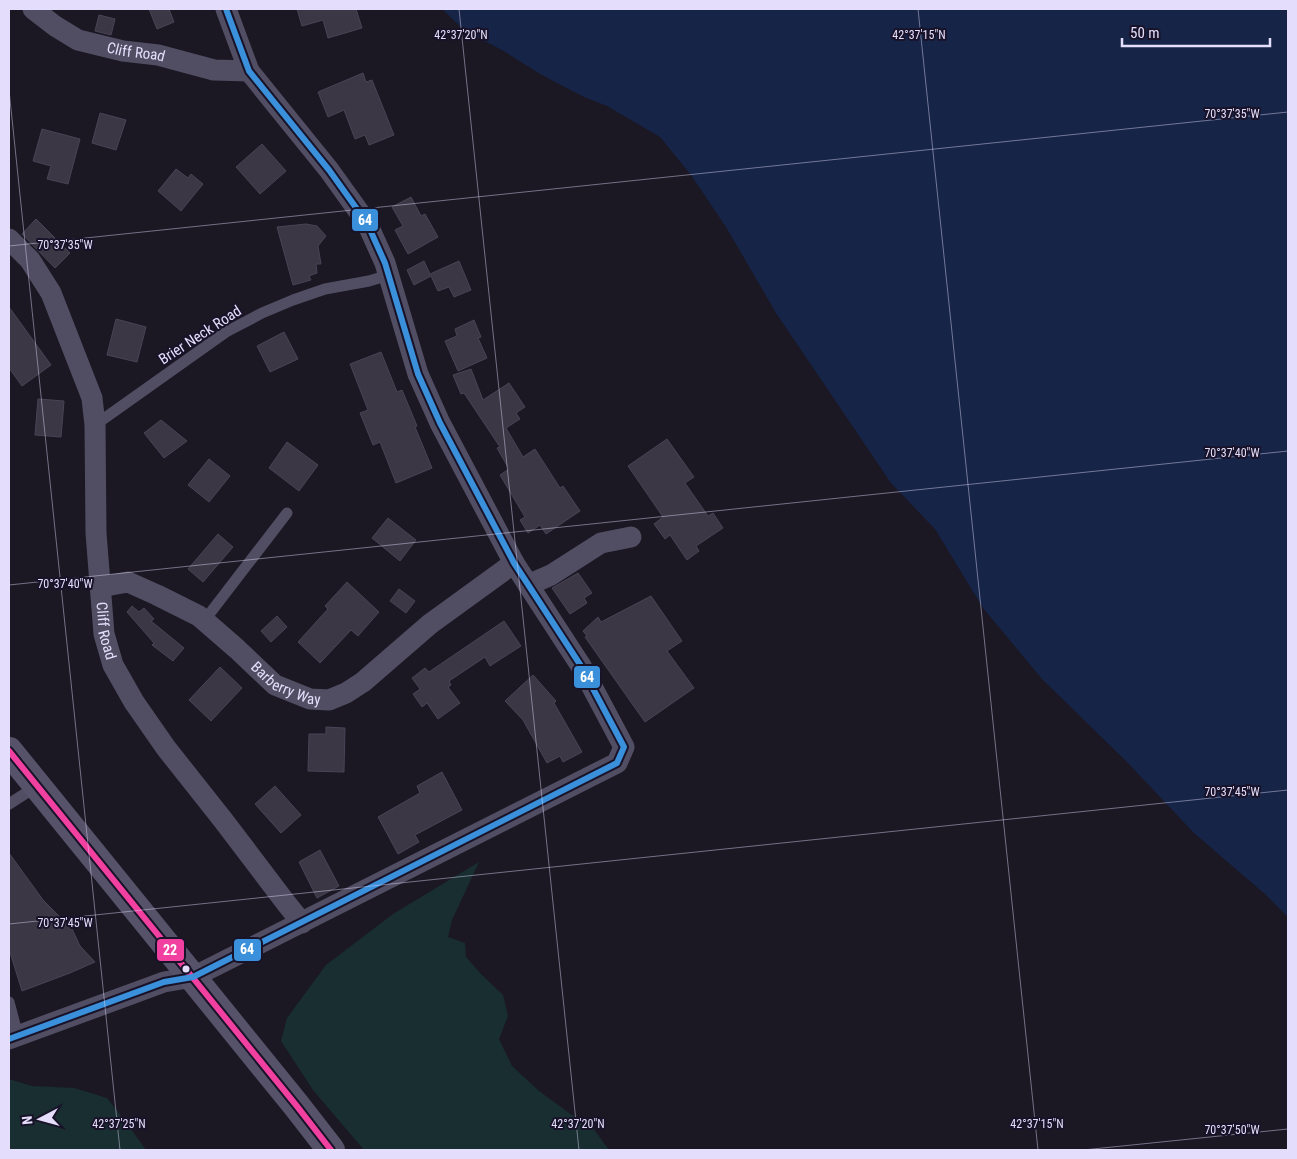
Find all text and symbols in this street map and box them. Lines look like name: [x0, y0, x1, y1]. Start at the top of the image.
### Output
scale bar: [1122, 15, 1270, 47]
text: 50 m: [1130, 24, 1160, 42]
text: 42°37'20"N: [434, 28, 488, 42]
text: 42°37'15"N: [892, 28, 946, 42]
street label: Cliff Road: [105, 38, 167, 65]
text: 70°37'35"W: [1204, 107, 1260, 121]
line badge: 64: [351, 208, 379, 232]
text: 64: [358, 212, 372, 228]
text: 70°37'35"W: [37, 238, 93, 252]
street label: Brier Neck Road: [155, 302, 245, 368]
text: 70°37'40"W: [1204, 446, 1260, 460]
text: 70°37'40"W: [37, 577, 93, 591]
street label: Cliff Road: [92, 601, 120, 662]
street label: Barberry Way: [247, 658, 321, 709]
line badge: 64: [573, 665, 601, 689]
text: 64: [580, 669, 594, 685]
text: 70°37'45"W: [1204, 785, 1260, 799]
text: 70°37'45"W: [37, 916, 93, 930]
line badge: 22: [156, 938, 185, 962]
line badge: 64: [233, 938, 262, 962]
text: 64: [240, 941, 254, 957]
text: 22: [163, 942, 177, 958]
unlabelled marker: [181, 964, 191, 974]
north arrow: [15, 1094, 65, 1144]
text: N: [19, 1115, 35, 1125]
text: 42°37'25"N: [92, 1117, 146, 1131]
text: 42°37'20"N: [551, 1117, 605, 1131]
text: 42°37'15"N: [1010, 1117, 1064, 1131]
text: 70°37'50"W: [1204, 1123, 1260, 1137]

